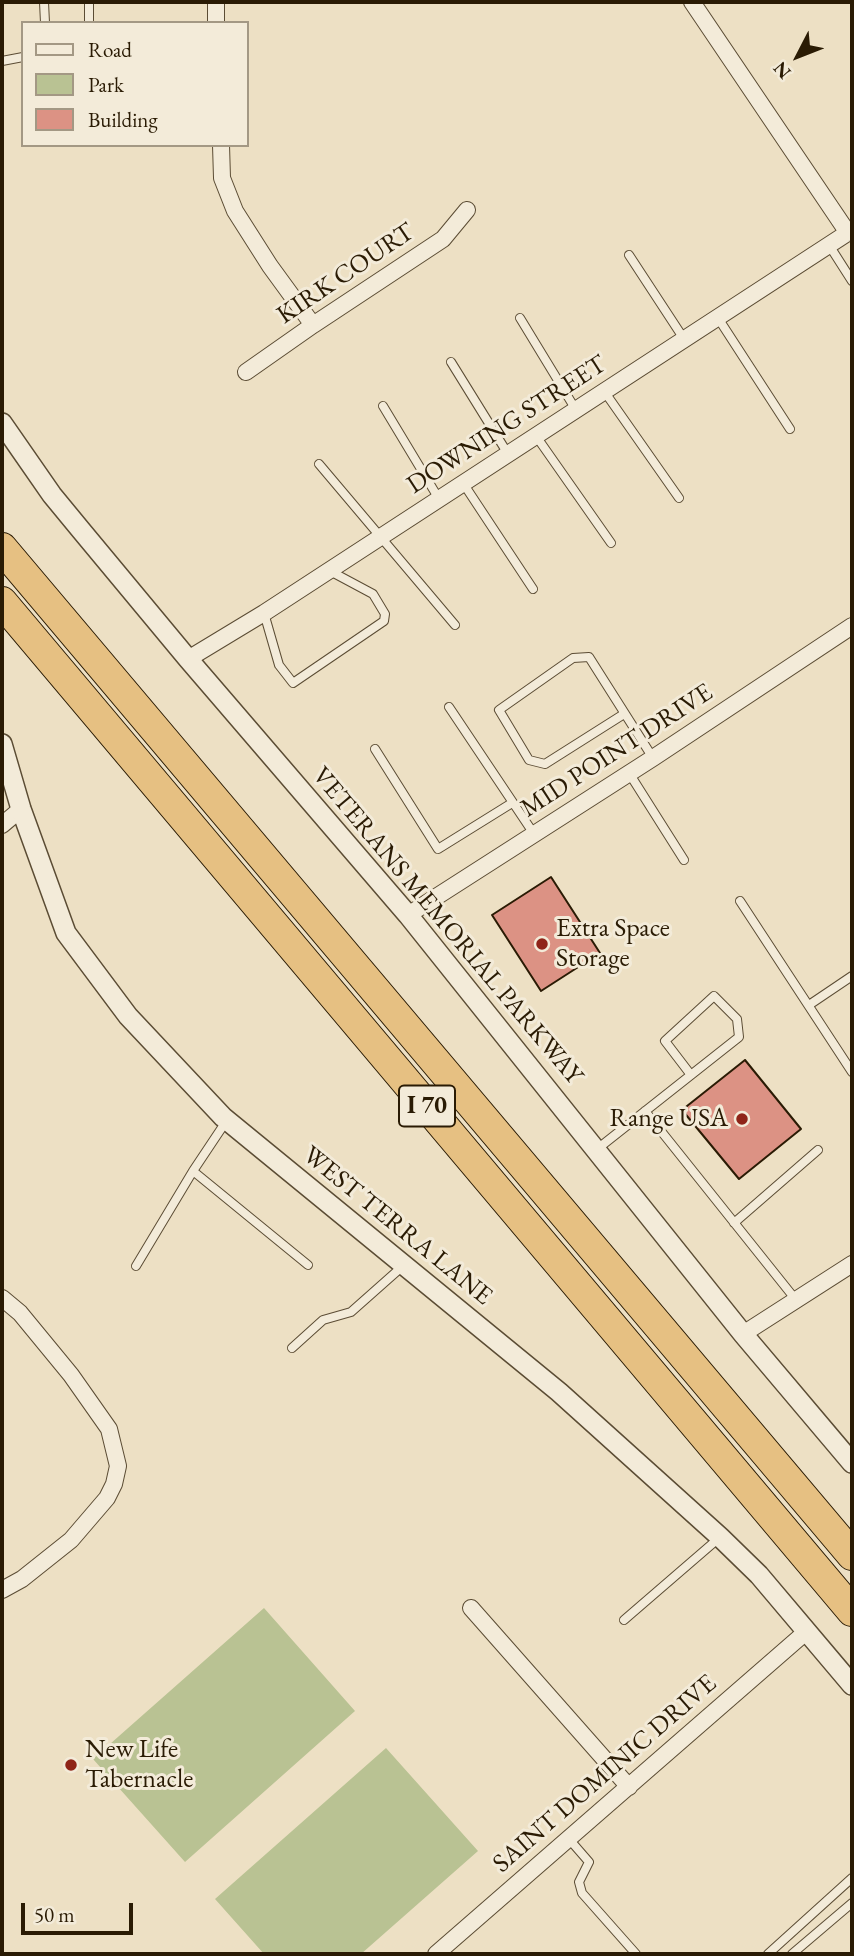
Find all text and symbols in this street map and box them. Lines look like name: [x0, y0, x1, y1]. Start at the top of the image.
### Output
legend: [21, 21, 248, 147]
north arrow: [763, 21, 833, 91]
text: Road: [88, 36, 132, 63]
text: N: [768, 56, 796, 84]
text: Park: [88, 71, 124, 98]
text: Building: [88, 106, 158, 133]
street label: KIRK COURT: [271, 217, 421, 331]
street label: DOWNING STREET: [402, 349, 612, 501]
street label: MID POINT DRIVE: [515, 677, 719, 825]
street label: VETERANS MEMORIAL PARKWAY: [305, 761, 589, 1091]
place label: Extra Space Storage: [556, 913, 670, 974]
marker: Extra Space Storage: [534, 936, 550, 952]
road number: I 70: [399, 1086, 455, 1126]
place label: Range USA: [609, 1103, 728, 1135]
marker: Range USA: [734, 1111, 750, 1127]
street label: WEST TERRA LANE: [296, 1140, 498, 1312]
street label: SAINT DOMINIC DRIVE: [487, 1668, 723, 1880]
place label: New Life Tabernacle: [85, 1734, 193, 1796]
marker: New Life Tabernacle: [63, 1757, 79, 1773]
scale bar: [24, 1890, 136, 1934]
text: 50 m: [34, 1901, 75, 1928]

